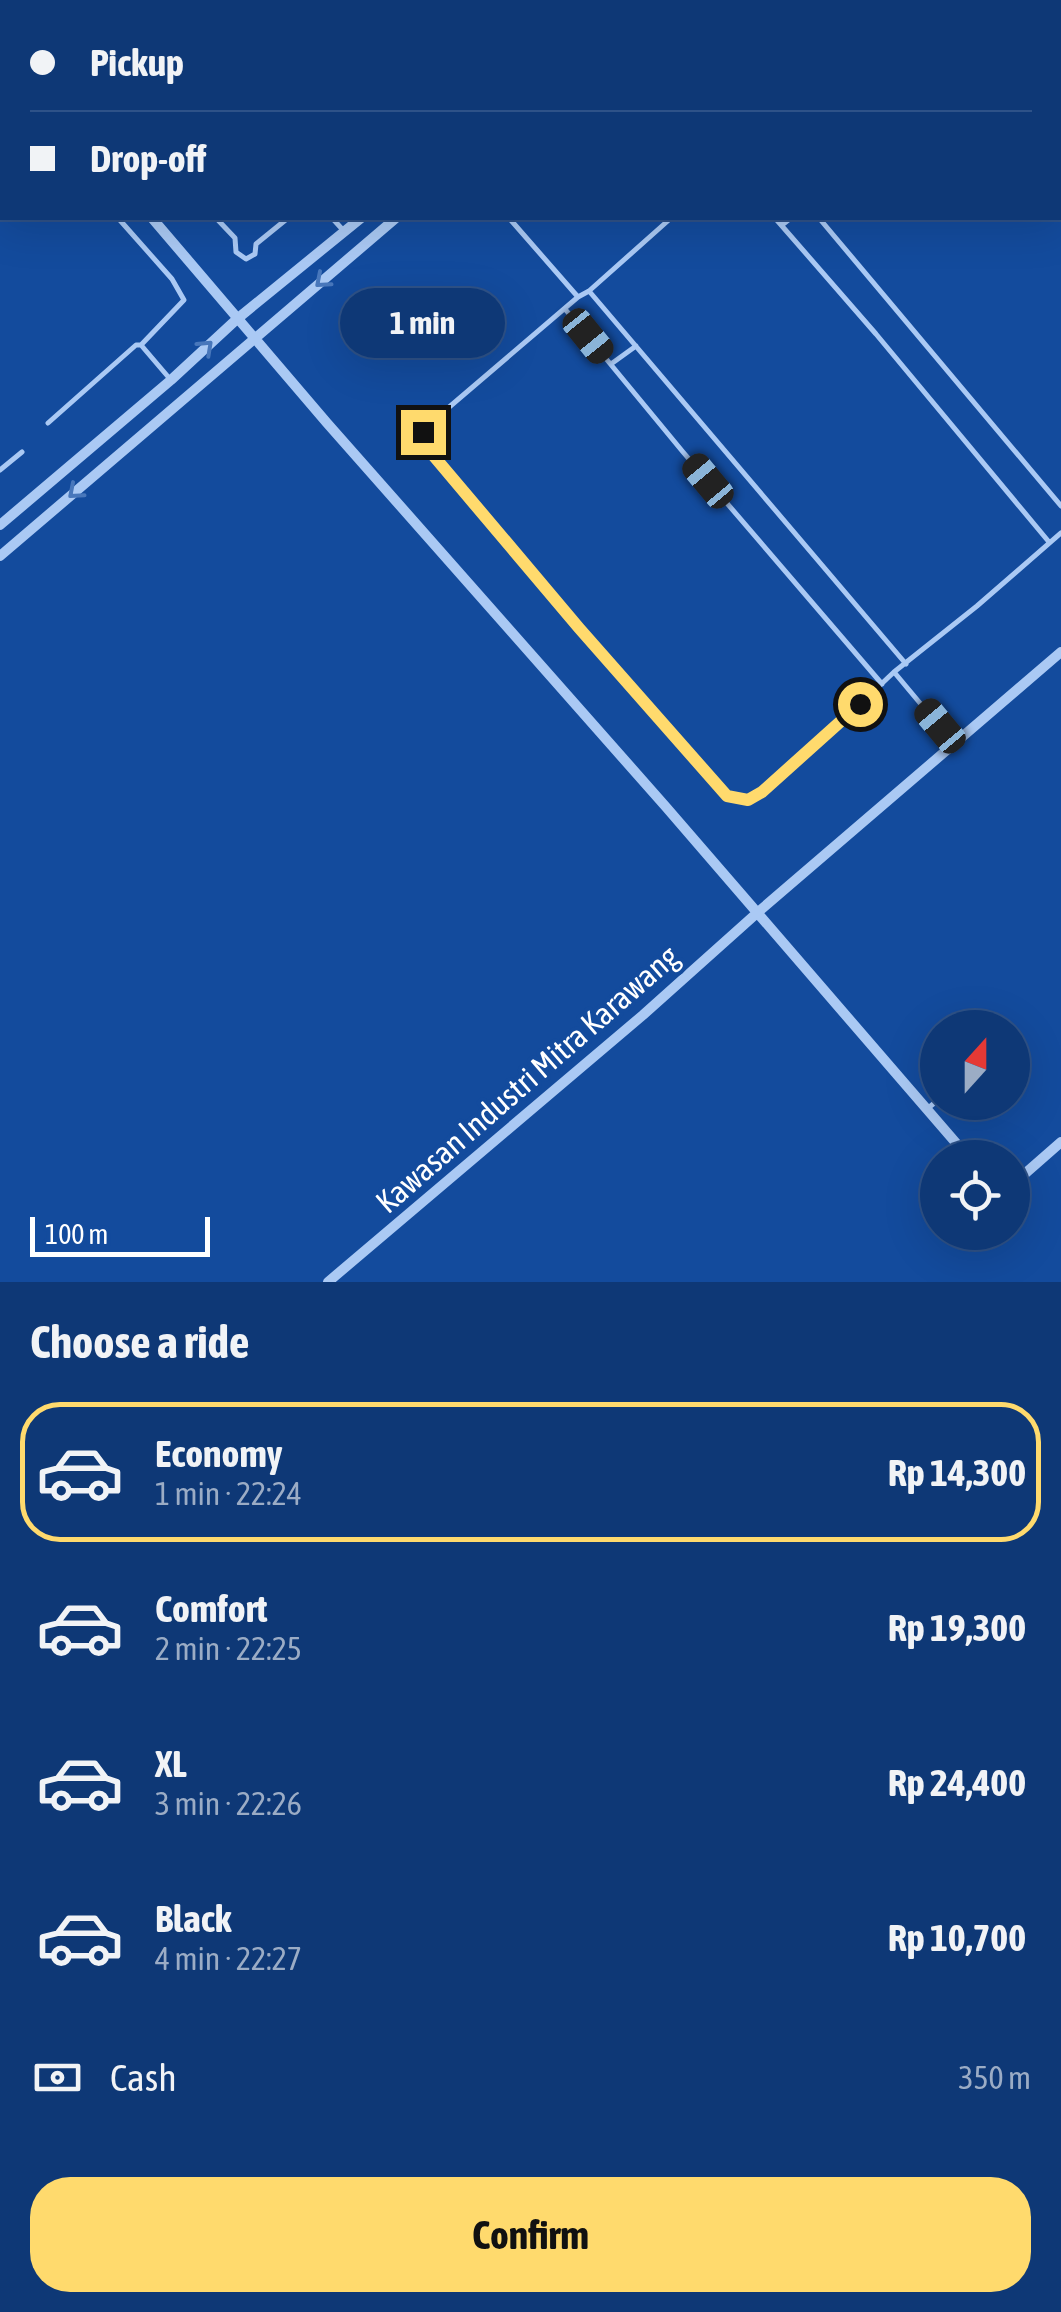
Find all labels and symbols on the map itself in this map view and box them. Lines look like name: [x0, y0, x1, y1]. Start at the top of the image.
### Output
one-way arrow: [315, 270, 334, 288]
callout: 1 min: [340, 287, 506, 357]
car: [557, 303, 619, 369]
one-way arrow: [194, 341, 213, 359]
route end: [401, 410, 446, 455]
car: [677, 448, 739, 514]
one-way arrow: [68, 480, 86, 498]
route start: [838, 682, 883, 727]
car: [909, 693, 971, 759]
street label: Kawasan Industri Mitra Karawang: [368, 938, 686, 1220]
north arrow: [920, 1010, 1030, 1120]
scale bar: [30, 1212, 210, 1256]

